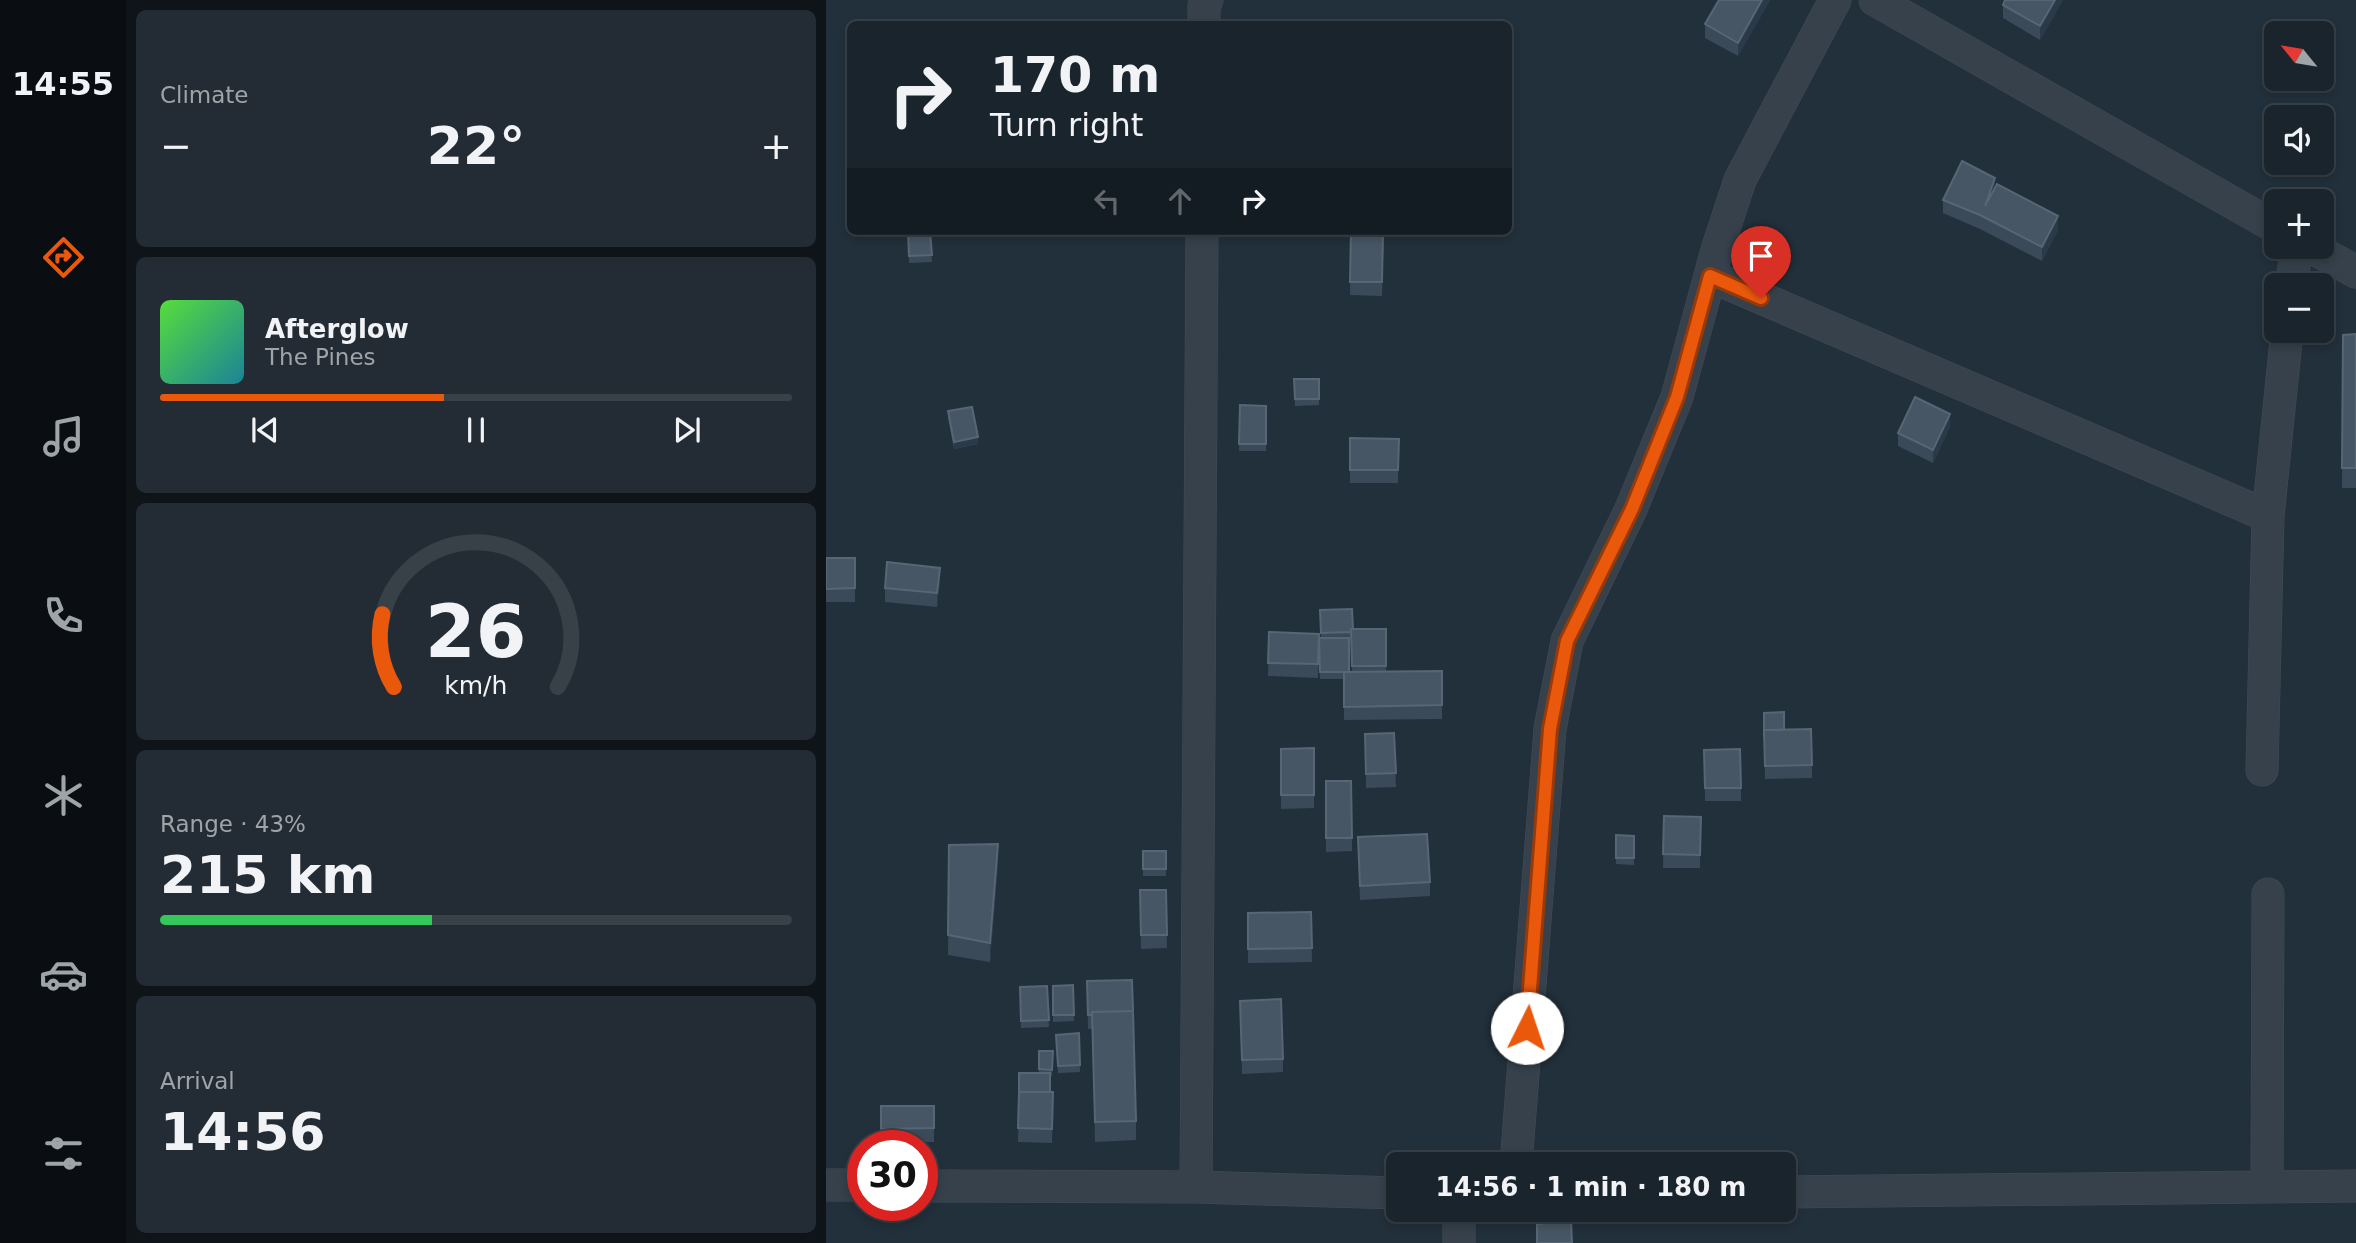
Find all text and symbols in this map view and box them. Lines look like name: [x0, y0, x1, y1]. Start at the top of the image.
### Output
north arrow: [2264, 21, 2334, 91]
map controls: [2264, 21, 2334, 343]
text: 170 m: [990, 47, 1160, 104]
icon: right: [875, 49, 966, 140]
text: 14:55: [12, 65, 114, 103]
text: Climate: [160, 82, 249, 108]
button: sound: [2264, 105, 2334, 175]
text: Turn right: [990, 106, 1143, 144]
text: 22°: [427, 116, 525, 176]
text: −: [160, 124, 192, 168]
text: +: [760, 124, 792, 168]
icon: left: [1088, 182, 1126, 220]
icon: ahead: [1161, 182, 1199, 220]
icon: right: [1234, 182, 1272, 220]
button: +: [2264, 189, 2334, 259]
pin: [1731, 226, 1791, 298]
icon: directions: [39, 233, 88, 282]
icon: arrive: [1742, 237, 1780, 275]
button: −: [2264, 273, 2334, 343]
text: Afterglow: [265, 314, 409, 344]
text: The Pines: [265, 344, 376, 370]
icon: previous: [246, 411, 284, 449]
icon: pause: [457, 411, 495, 449]
icon: next: [668, 411, 706, 449]
icon: music: [39, 412, 88, 461]
text: 26: [425, 590, 527, 675]
icon: phone: [39, 591, 88, 640]
text: km/h: [444, 671, 508, 700]
icon: climate: [39, 771, 88, 820]
text: Range · 43%: [160, 811, 306, 837]
text: 215 km: [160, 845, 375, 905]
icon: car: [39, 950, 88, 999]
position arrow: [1490, 991, 1564, 1065]
text: Arrival: [160, 1068, 235, 1094]
text: 14:56: [160, 1102, 326, 1162]
icon: filters: [39, 1129, 88, 1178]
speed limit sign: 30: [847, 1130, 938, 1221]
text: 14:56 · 1 min · 180 m: [1436, 1172, 1746, 1202]

